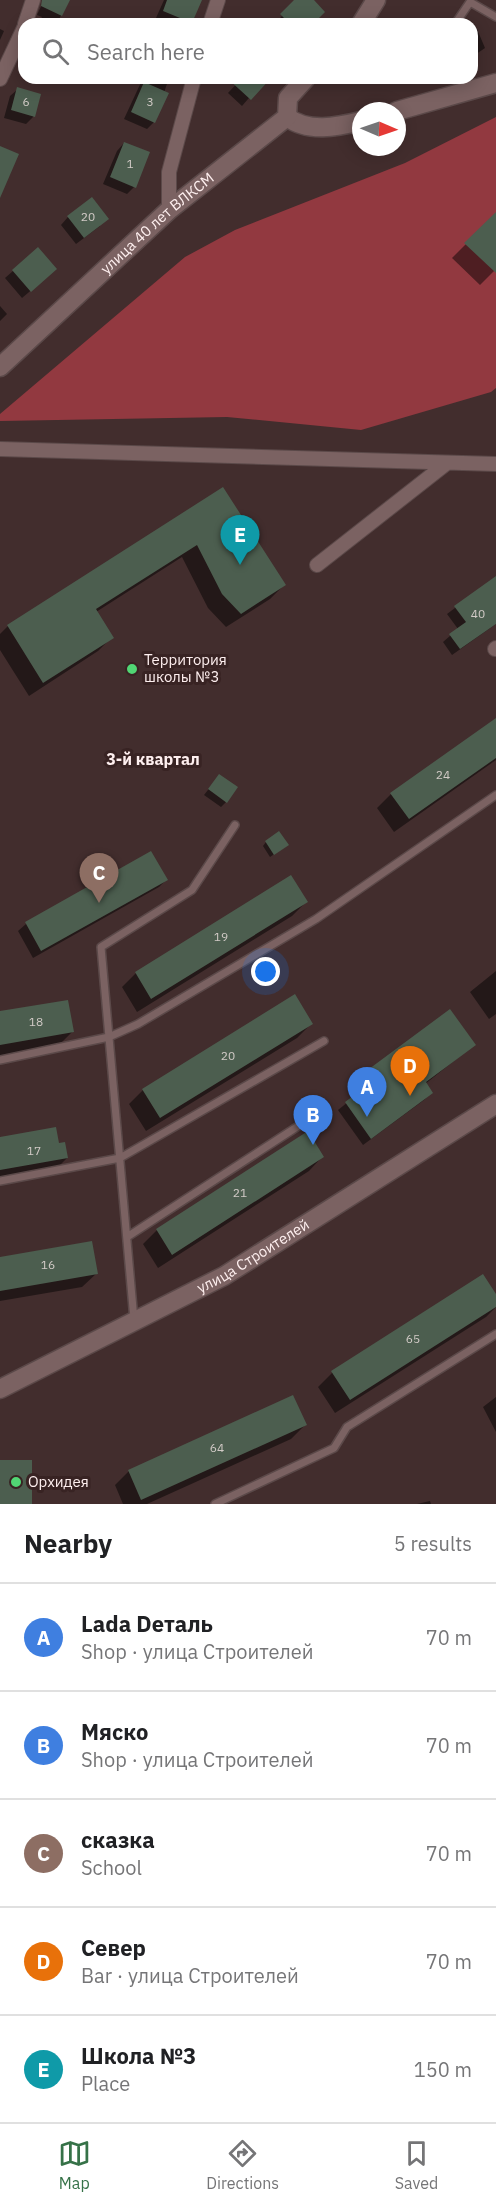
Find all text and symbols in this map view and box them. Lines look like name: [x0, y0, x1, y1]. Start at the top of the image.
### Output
search box: [18, 18, 478, 84]
icon: search: [39, 35, 72, 68]
text: Search here: [87, 37, 205, 66]
house number: 6: [22, 94, 30, 109]
house number: 3: [146, 94, 154, 109]
north arrow: [352, 102, 406, 156]
house number: 1: [126, 156, 134, 171]
street label: улица 40 лет ВЛКСМ: [96, 168, 218, 278]
house number: 20: [81, 209, 95, 224]
pin: E: [220, 516, 260, 565]
house number: 40: [471, 606, 485, 621]
place label: Территория школы №3: [144, 650, 227, 686]
marker: Территория школы №3: [125, 662, 139, 676]
district label: 3-й квартал: [106, 749, 200, 769]
house number: 24: [436, 767, 450, 782]
pin: C: [80, 854, 118, 903]
house number: 19: [214, 929, 228, 944]
your location: [251, 957, 280, 986]
house number: 18: [29, 1014, 43, 1029]
pin: D: [390, 1046, 430, 1096]
house number: 20: [221, 1048, 235, 1063]
pin: A: [348, 1068, 386, 1117]
pin: B: [294, 1096, 332, 1145]
house number: 17: [27, 1143, 41, 1158]
house number: 21: [233, 1185, 247, 1200]
street label: улица Строителей: [194, 1215, 313, 1297]
house number: 16: [41, 1257, 55, 1272]
house number: 65: [406, 1331, 420, 1346]
house number: 64: [210, 1440, 224, 1455]
place label: Орхидея: [28, 1472, 89, 1491]
marker: Орхидея: [9, 1475, 23, 1489]
text: Nearby: [24, 1526, 112, 1560]
text: 5 results: [394, 1530, 472, 1557]
text: Lada Dеталь: [81, 1609, 213, 1638]
text: A: [37, 1624, 50, 1651]
text: 70 m: [426, 1624, 472, 1651]
text: Shop · улица Строителей: [81, 1638, 313, 1665]
text: Мяско: [81, 1717, 148, 1746]
text: B: [37, 1732, 50, 1759]
text: 70 m: [426, 1732, 472, 1759]
text: Shop · улица Строителей: [81, 1746, 313, 1773]
text: сказка: [81, 1825, 155, 1854]
text: C: [37, 1840, 50, 1867]
text: 70 m: [426, 1840, 472, 1867]
text: School: [81, 1854, 142, 1881]
text: Север: [81, 1933, 146, 1962]
text: D: [37, 1948, 50, 1975]
text: 70 m: [426, 1948, 472, 1975]
text: Bar · улица Строителей: [81, 1962, 299, 1989]
text: Школа №3: [81, 2041, 196, 2070]
text: E: [37, 2056, 50, 2083]
text: 150 m: [414, 2056, 472, 2083]
text: Place: [81, 2070, 130, 2097]
tab: Map: [58, 2137, 91, 2193]
tab: Directions: [206, 2137, 279, 2193]
tab: Saved: [395, 2137, 438, 2193]

